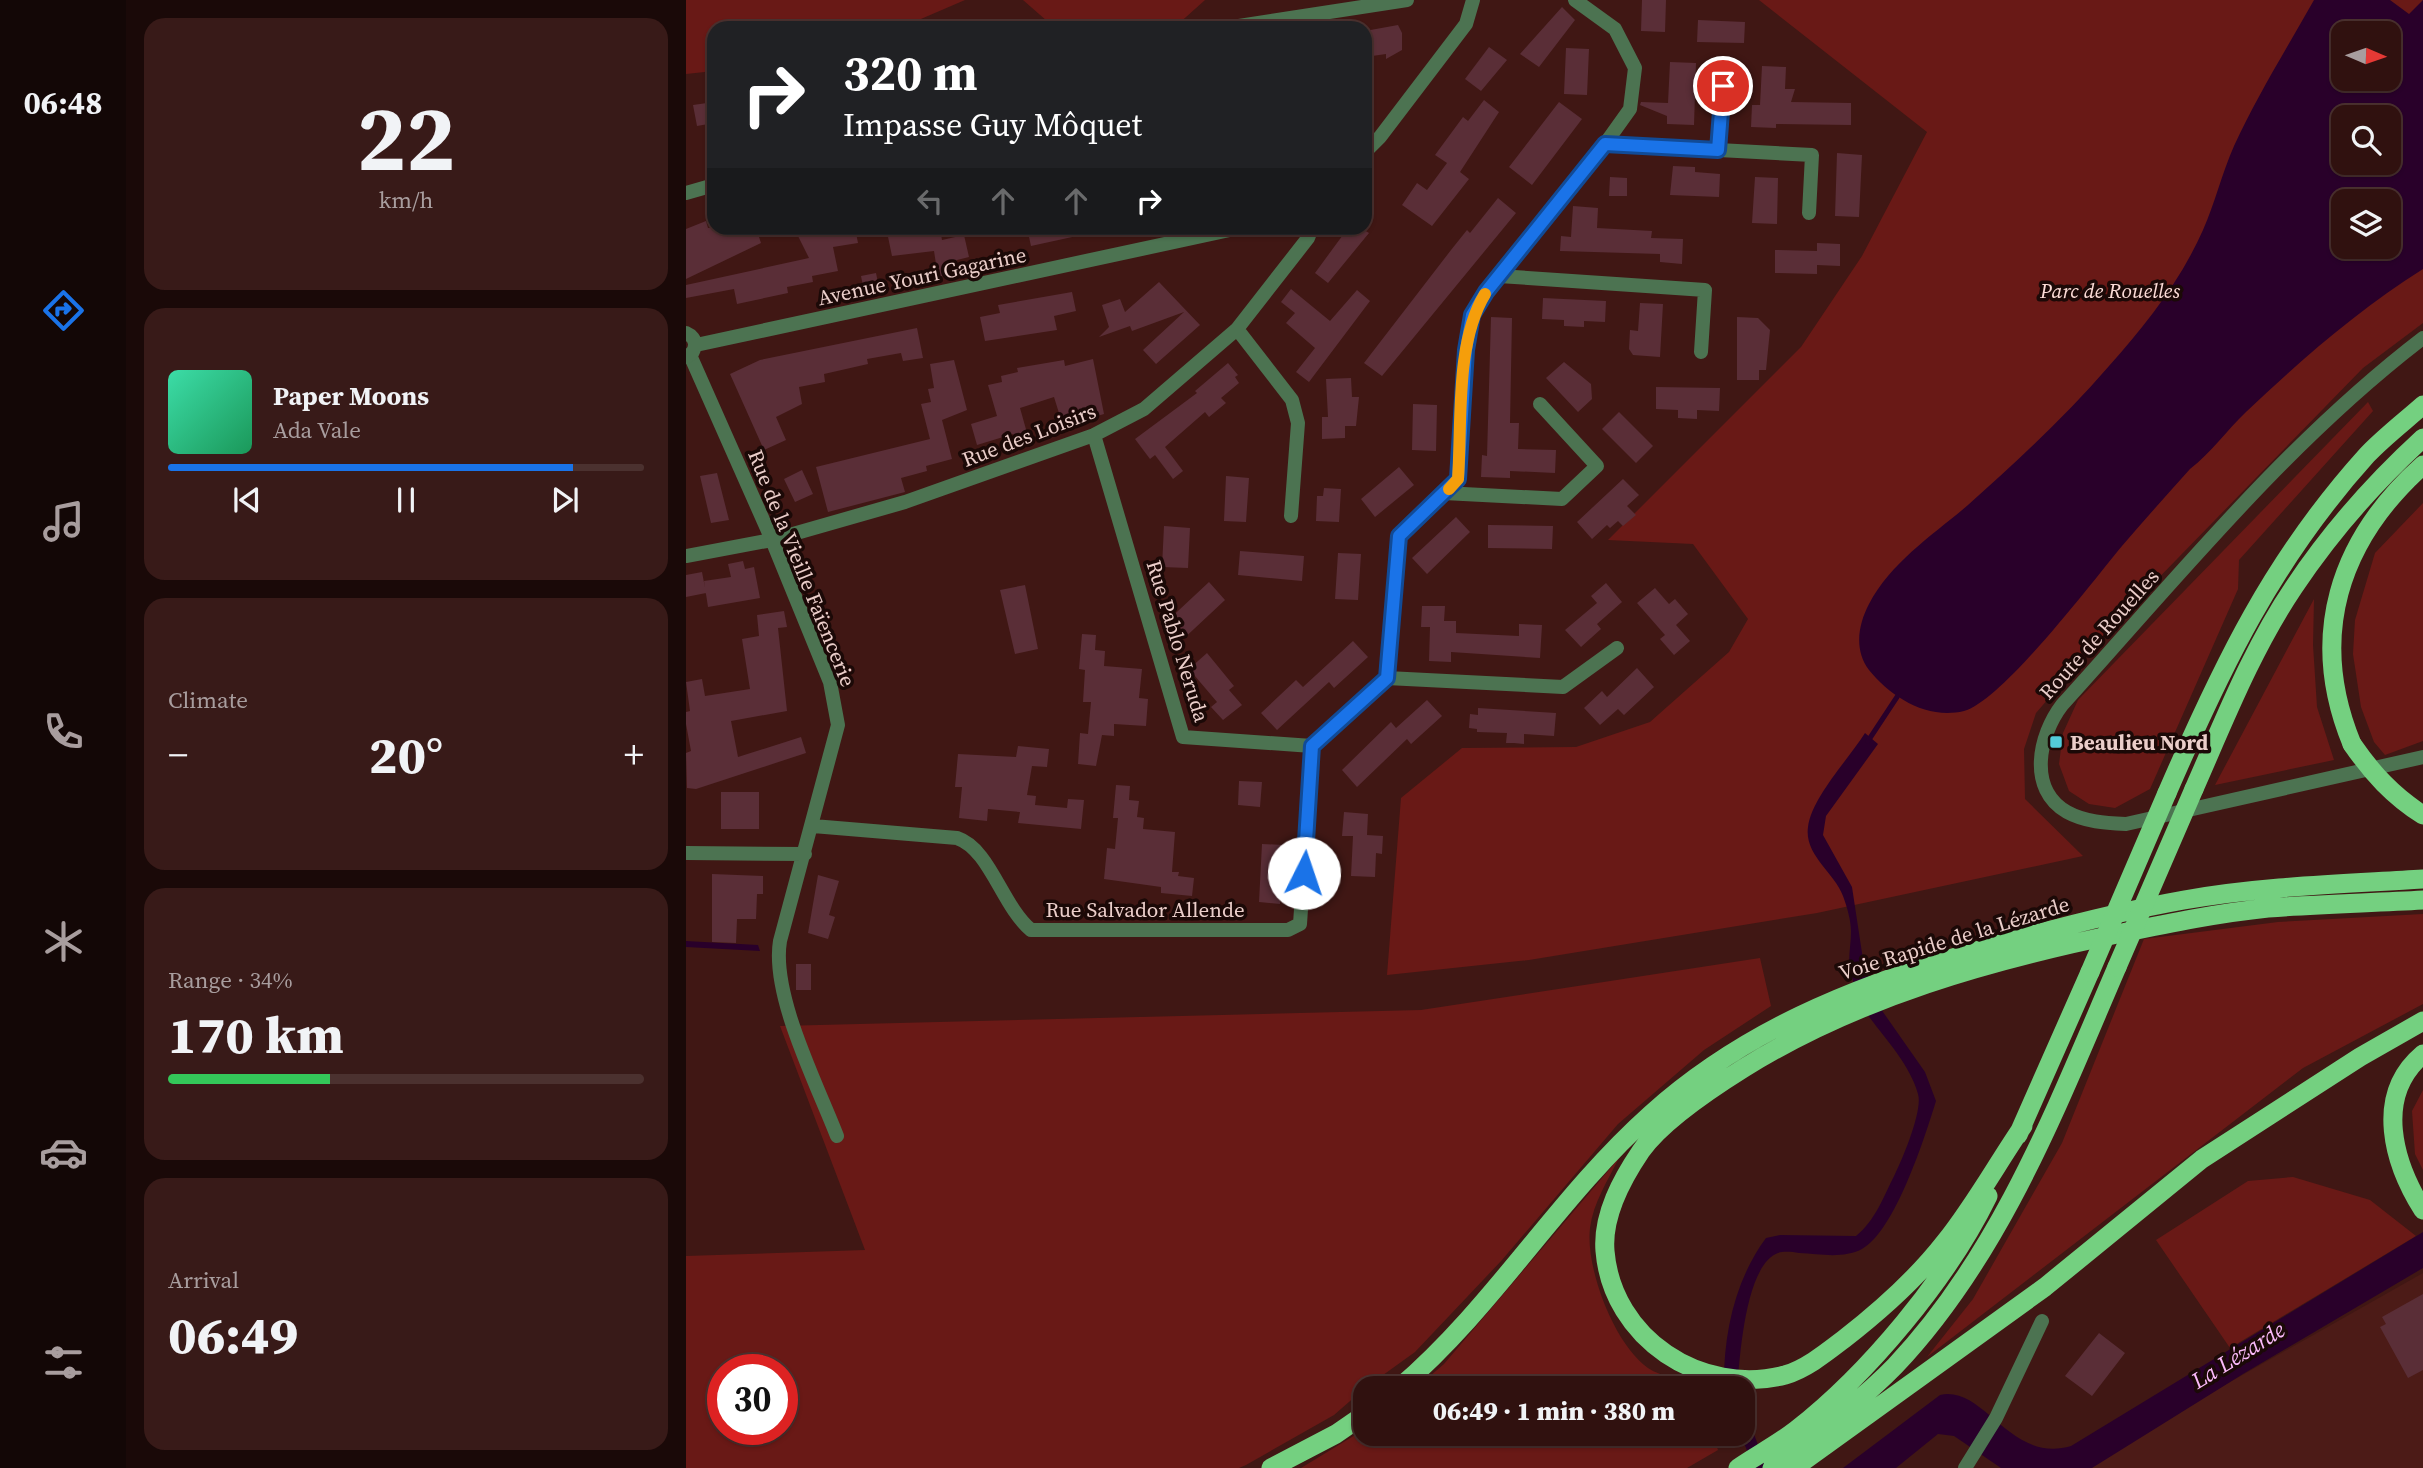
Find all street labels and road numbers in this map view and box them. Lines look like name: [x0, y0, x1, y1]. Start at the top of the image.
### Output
street label: Avenue Youri Gagarine: [815, 240, 1029, 312]
street label: Rue des Loisirs: [958, 396, 1100, 474]
street label: Rue de la Vieille Faïencerie: [741, 445, 863, 691]
street label: Rue Pablo Neruda: [1140, 556, 1217, 726]
street label: Route de Rouelles: [2032, 562, 2166, 706]
street label: Voie Rapide de la Lézarde: [1835, 889, 2073, 987]
street label: Rue Salvador Allende: [1045, 895, 1245, 924]

